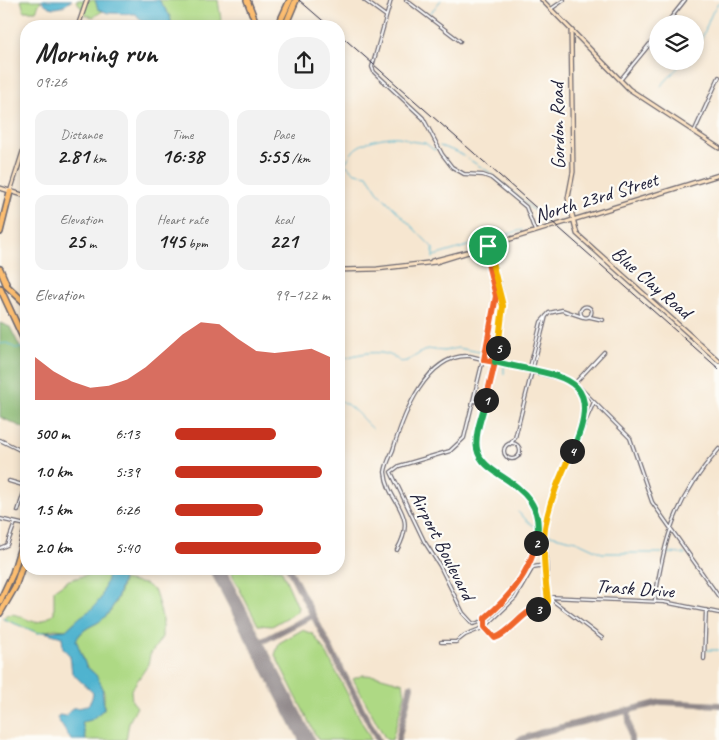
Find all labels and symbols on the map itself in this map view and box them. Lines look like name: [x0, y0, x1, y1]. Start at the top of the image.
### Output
street label: Gordon Road: [544, 79, 571, 170]
street label: North 23rd Street: [531, 166, 663, 228]
pin: [467, 225, 509, 267]
street label: Blue Clay Road: [606, 241, 699, 326]
pin: 5: [486, 336, 510, 360]
pin: 1: [474, 388, 498, 412]
pin: 4: [560, 438, 584, 464]
street label: Airport Boulevard: [404, 487, 482, 607]
pin: 2: [524, 530, 548, 556]
street label: Trask Drive: [595, 573, 676, 604]
pin: 3: [526, 596, 550, 622]

